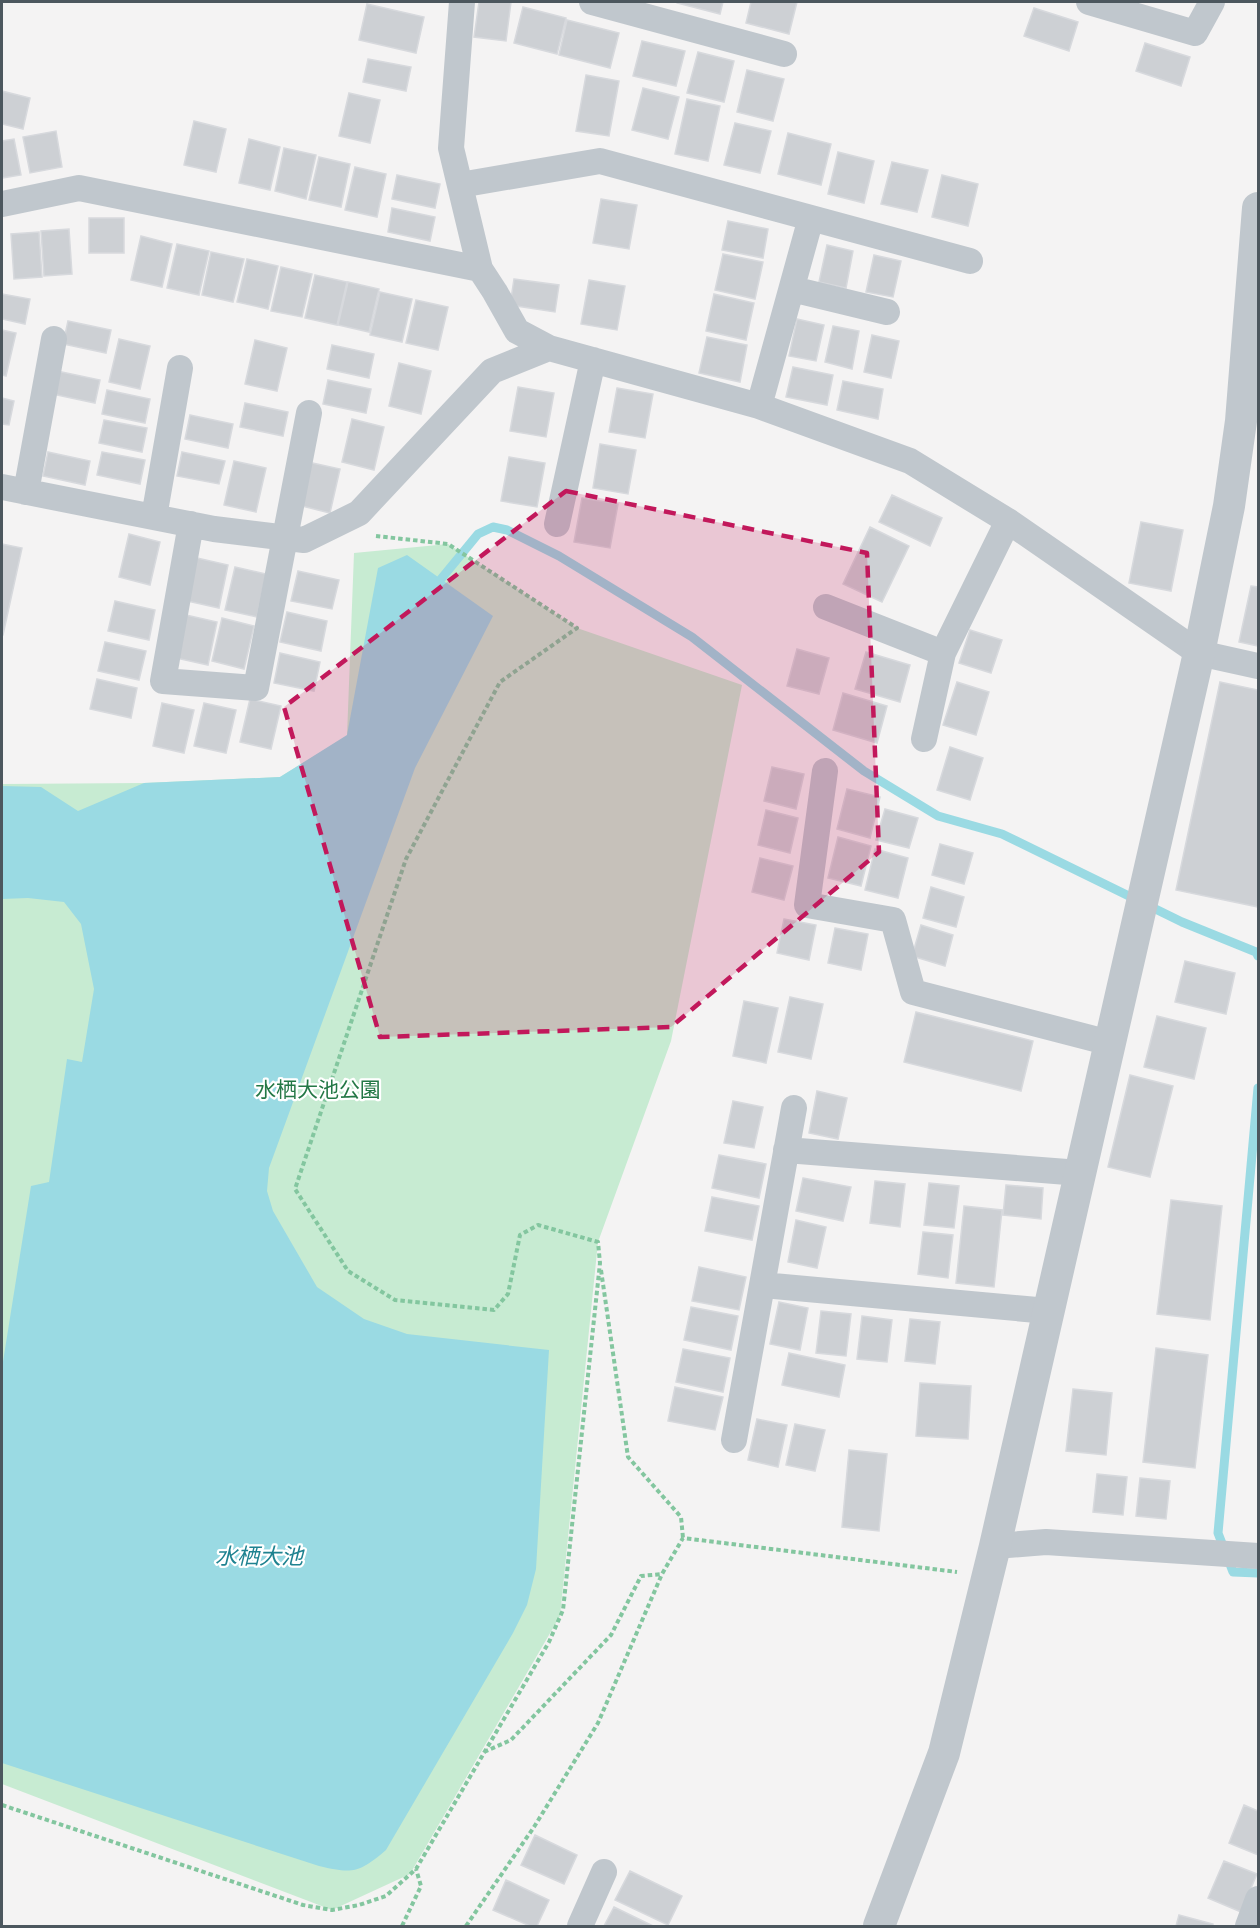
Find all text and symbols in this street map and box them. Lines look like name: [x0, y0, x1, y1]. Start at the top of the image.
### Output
park label: 水栖大池公園: [255, 1075, 381, 1103]
water label: 水栖大池: [215, 1541, 305, 1571]

